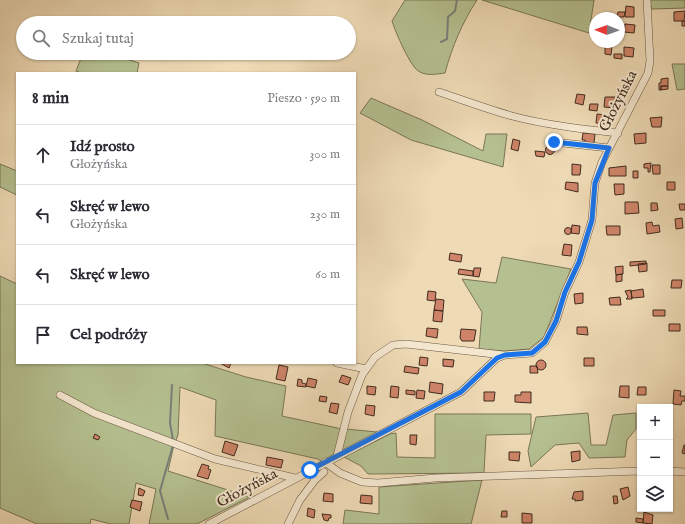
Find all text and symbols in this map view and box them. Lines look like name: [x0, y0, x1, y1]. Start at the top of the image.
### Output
north arrow: [589, 12, 625, 48]
search box: [16, 16, 356, 60]
icon: search: [30, 27, 52, 49]
text: Szukaj tutaj: [62, 29, 134, 48]
street label: Głożyńska: [595, 67, 642, 135]
text: 8 min: [32, 88, 69, 109]
text: Pieszo · 590 m: [267, 90, 340, 107]
route end: [545, 133, 563, 151]
text: Idź prosto: [70, 137, 135, 156]
icon: ahead: [32, 144, 54, 166]
text: 300 m: [309, 146, 340, 163]
text: Głożyńska: [70, 156, 127, 173]
text: Skręć w lewo: [70, 197, 150, 216]
icon: left: [32, 204, 54, 226]
text: 230 m: [310, 206, 340, 223]
text: Głożyńska: [70, 216, 127, 233]
icon: left: [32, 264, 54, 286]
text: Skręć w lewo: [70, 265, 150, 284]
text: 60 m: [315, 266, 340, 283]
icon: arrive: [32, 324, 54, 346]
text: Cel podróży: [70, 325, 147, 344]
map controls: [637, 404, 673, 512]
button: +: [637, 404, 673, 440]
button: −: [637, 440, 673, 476]
route start: [301, 461, 319, 479]
street label: Głożyńska: [213, 464, 281, 512]
button: layers: [637, 476, 673, 512]

